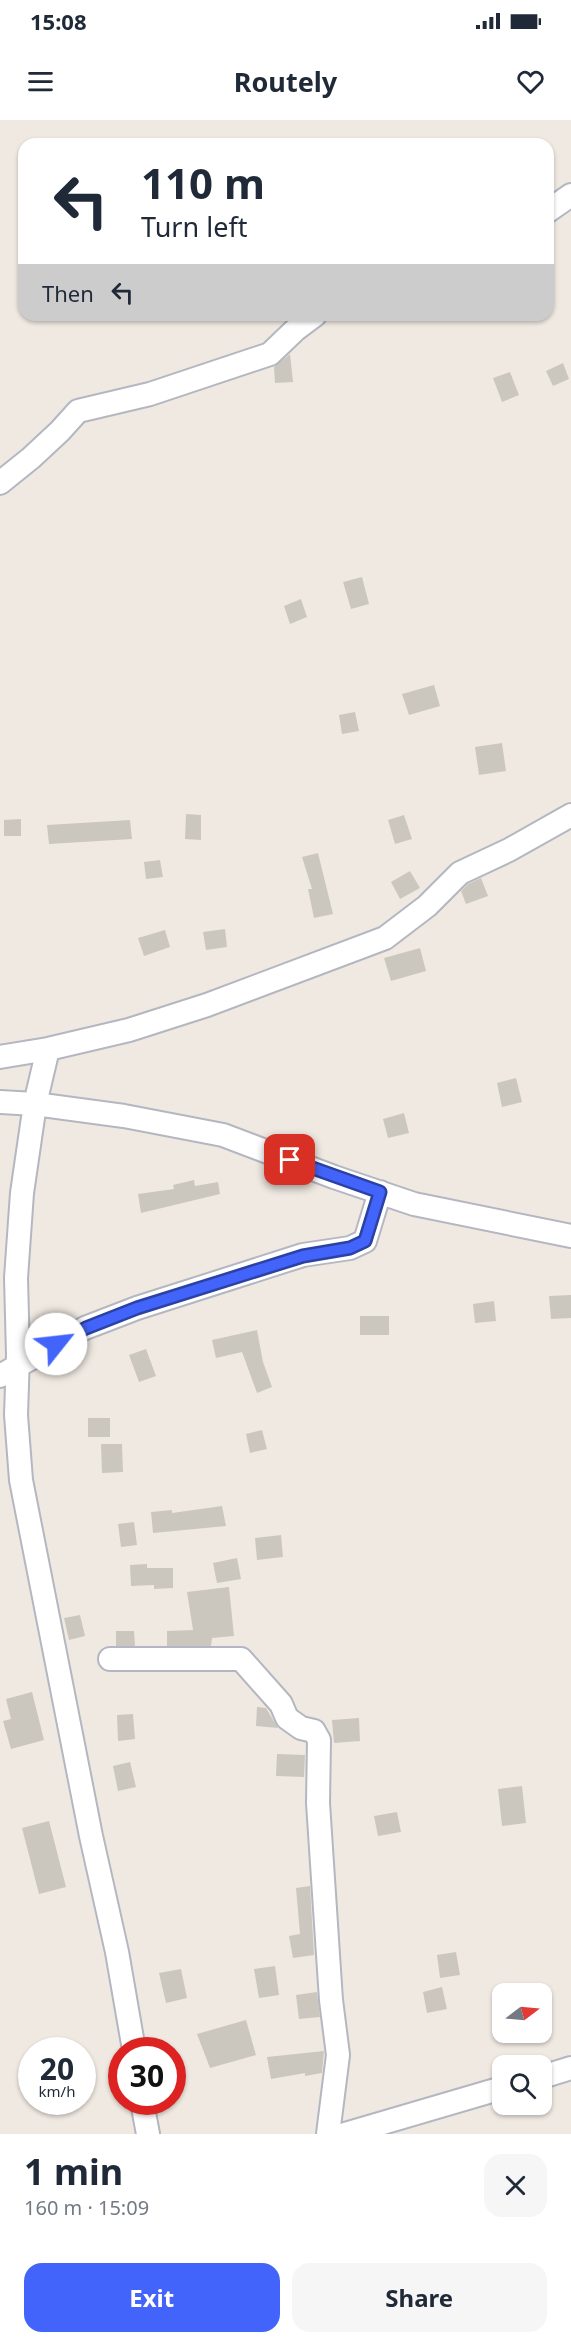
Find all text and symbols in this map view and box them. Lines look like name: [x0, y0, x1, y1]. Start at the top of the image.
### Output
text: 15:08: [30, 6, 87, 36]
text: Routely: [234, 63, 337, 100]
icon: menu: [24, 65, 57, 98]
icon: heart: [514, 65, 547, 98]
text: 110 m: [141, 154, 265, 211]
icon: left: [42, 162, 120, 240]
text: Turn left: [141, 208, 247, 245]
icon: left: [106, 276, 139, 309]
text: Then: [42, 278, 94, 308]
pin: [264, 1134, 315, 1185]
icon: arrive: [273, 1143, 306, 1176]
position arrow: [24, 1312, 88, 1376]
north arrow: [492, 1983, 552, 2043]
map controls: [492, 1983, 552, 2115]
speed limit sign: 30: [108, 2037, 186, 2115]
text: 20: [40, 2048, 74, 2089]
button: search: [492, 2055, 552, 2115]
text: km/h: [39, 2081, 75, 2101]
text: 1 min: [24, 2147, 123, 2196]
button: close: [484, 2154, 547, 2217]
text: 160 m · 15:09: [24, 2194, 149, 2221]
button: Exit: [24, 2263, 280, 2332]
button: Share: [292, 2263, 547, 2332]

